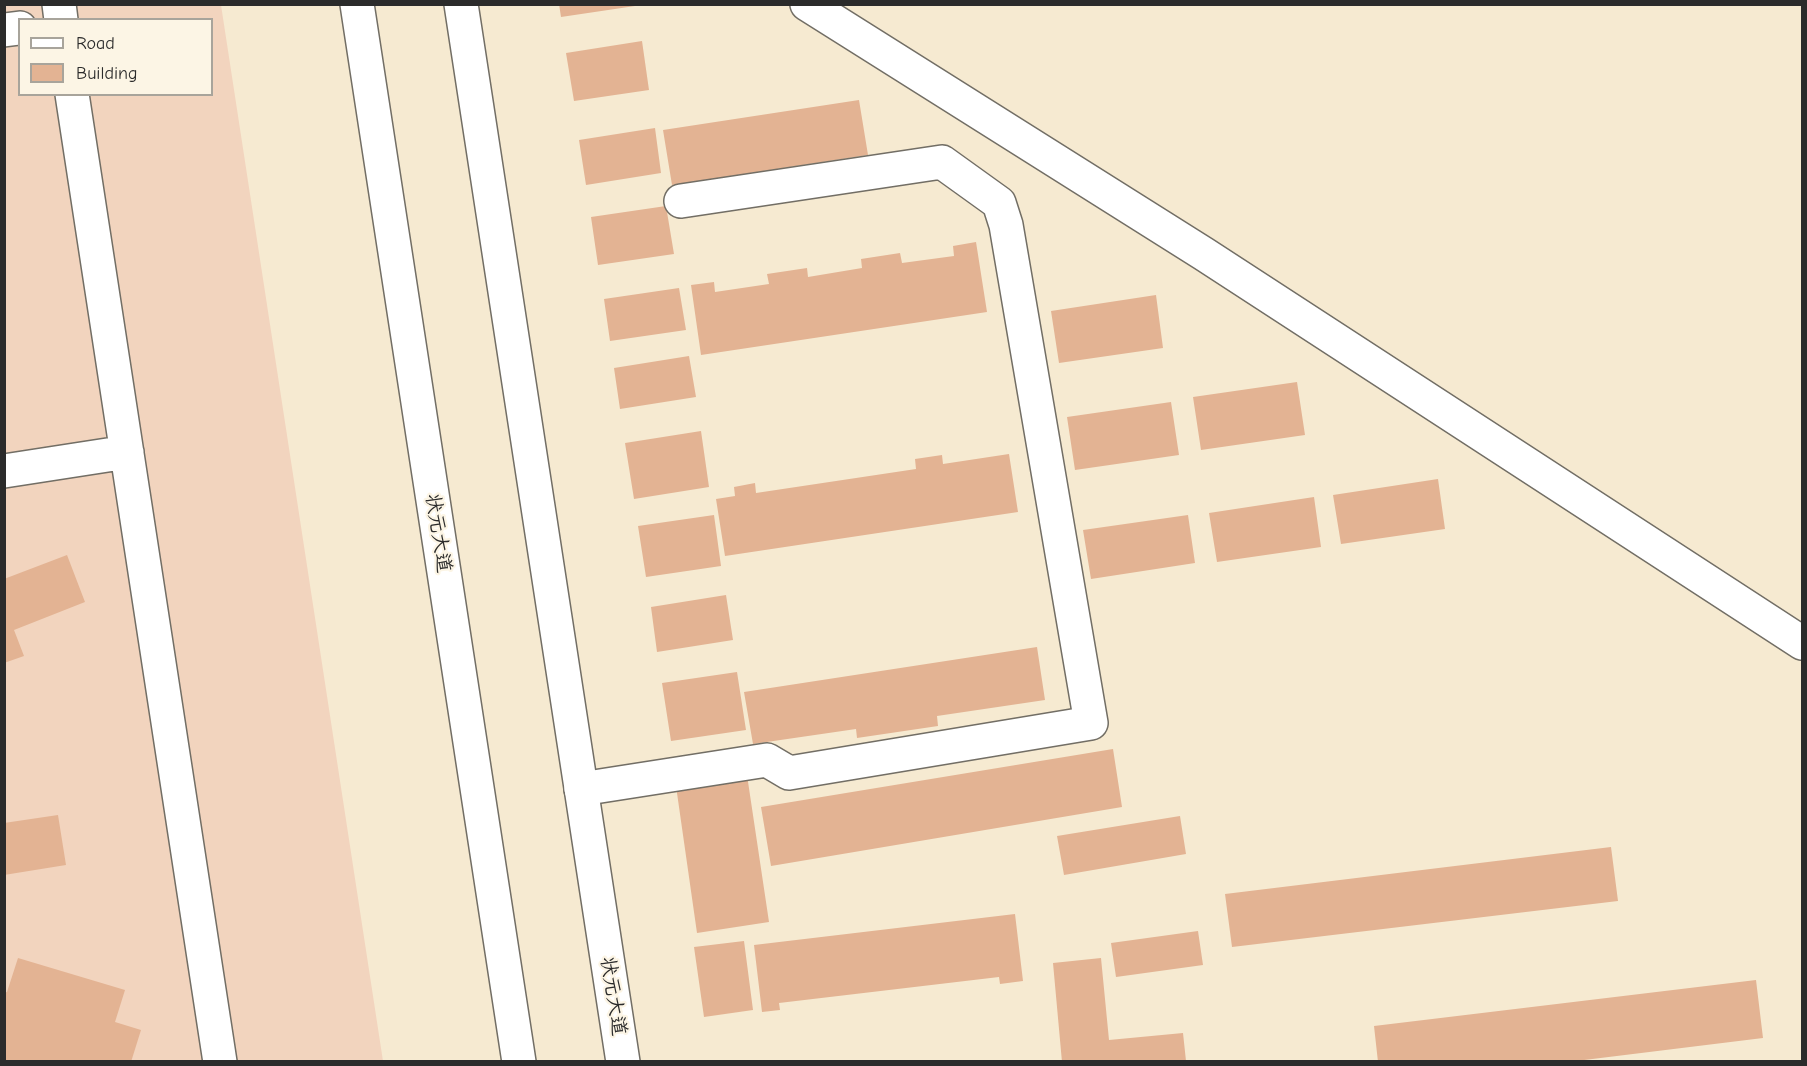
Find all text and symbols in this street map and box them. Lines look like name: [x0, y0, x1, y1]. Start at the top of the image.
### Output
legend: [18, 18, 213, 96]
text: Road: [76, 33, 115, 54]
text: Building: [76, 63, 138, 84]
street label: 状元大道: [420, 492, 456, 574]
street label: 状元大道: [595, 955, 631, 1037]

